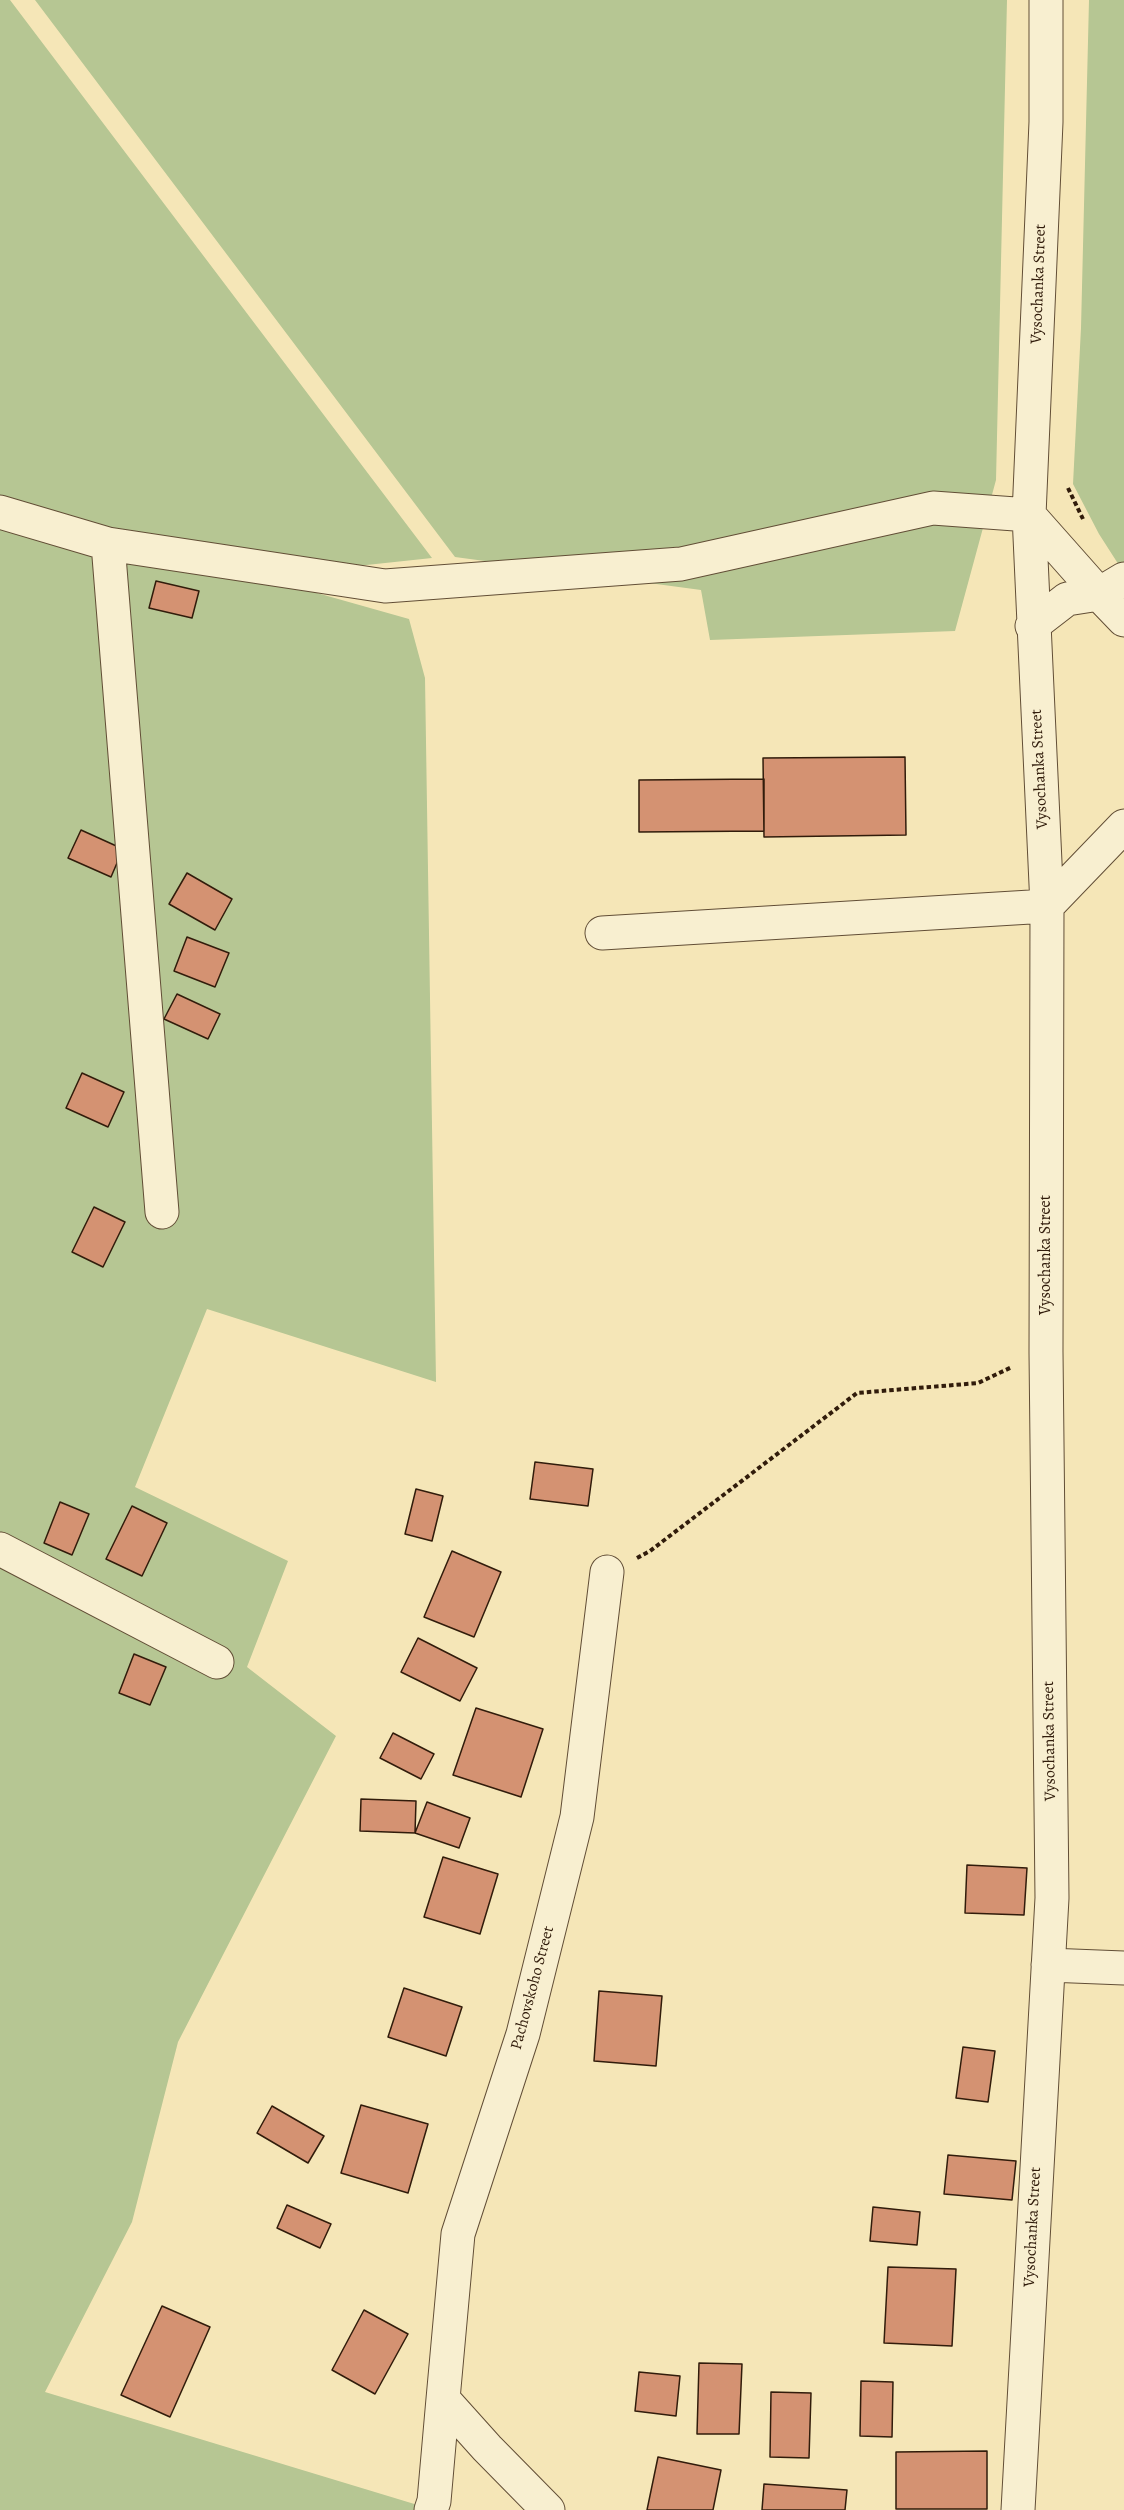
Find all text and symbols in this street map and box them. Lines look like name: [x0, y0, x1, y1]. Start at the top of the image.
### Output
street label: Vysochanka Street: [1027, 224, 1051, 344]
street label: Vysochanka Street: [1027, 709, 1053, 829]
street label: Vysochanka Street: [1036, 1195, 1056, 1315]
street label: Vysochanka Street: [1039, 1681, 1061, 1801]
street label: Pachovskoho Street: [507, 1924, 559, 2052]
street label: Vysochanka Street: [1020, 2167, 1046, 2287]

